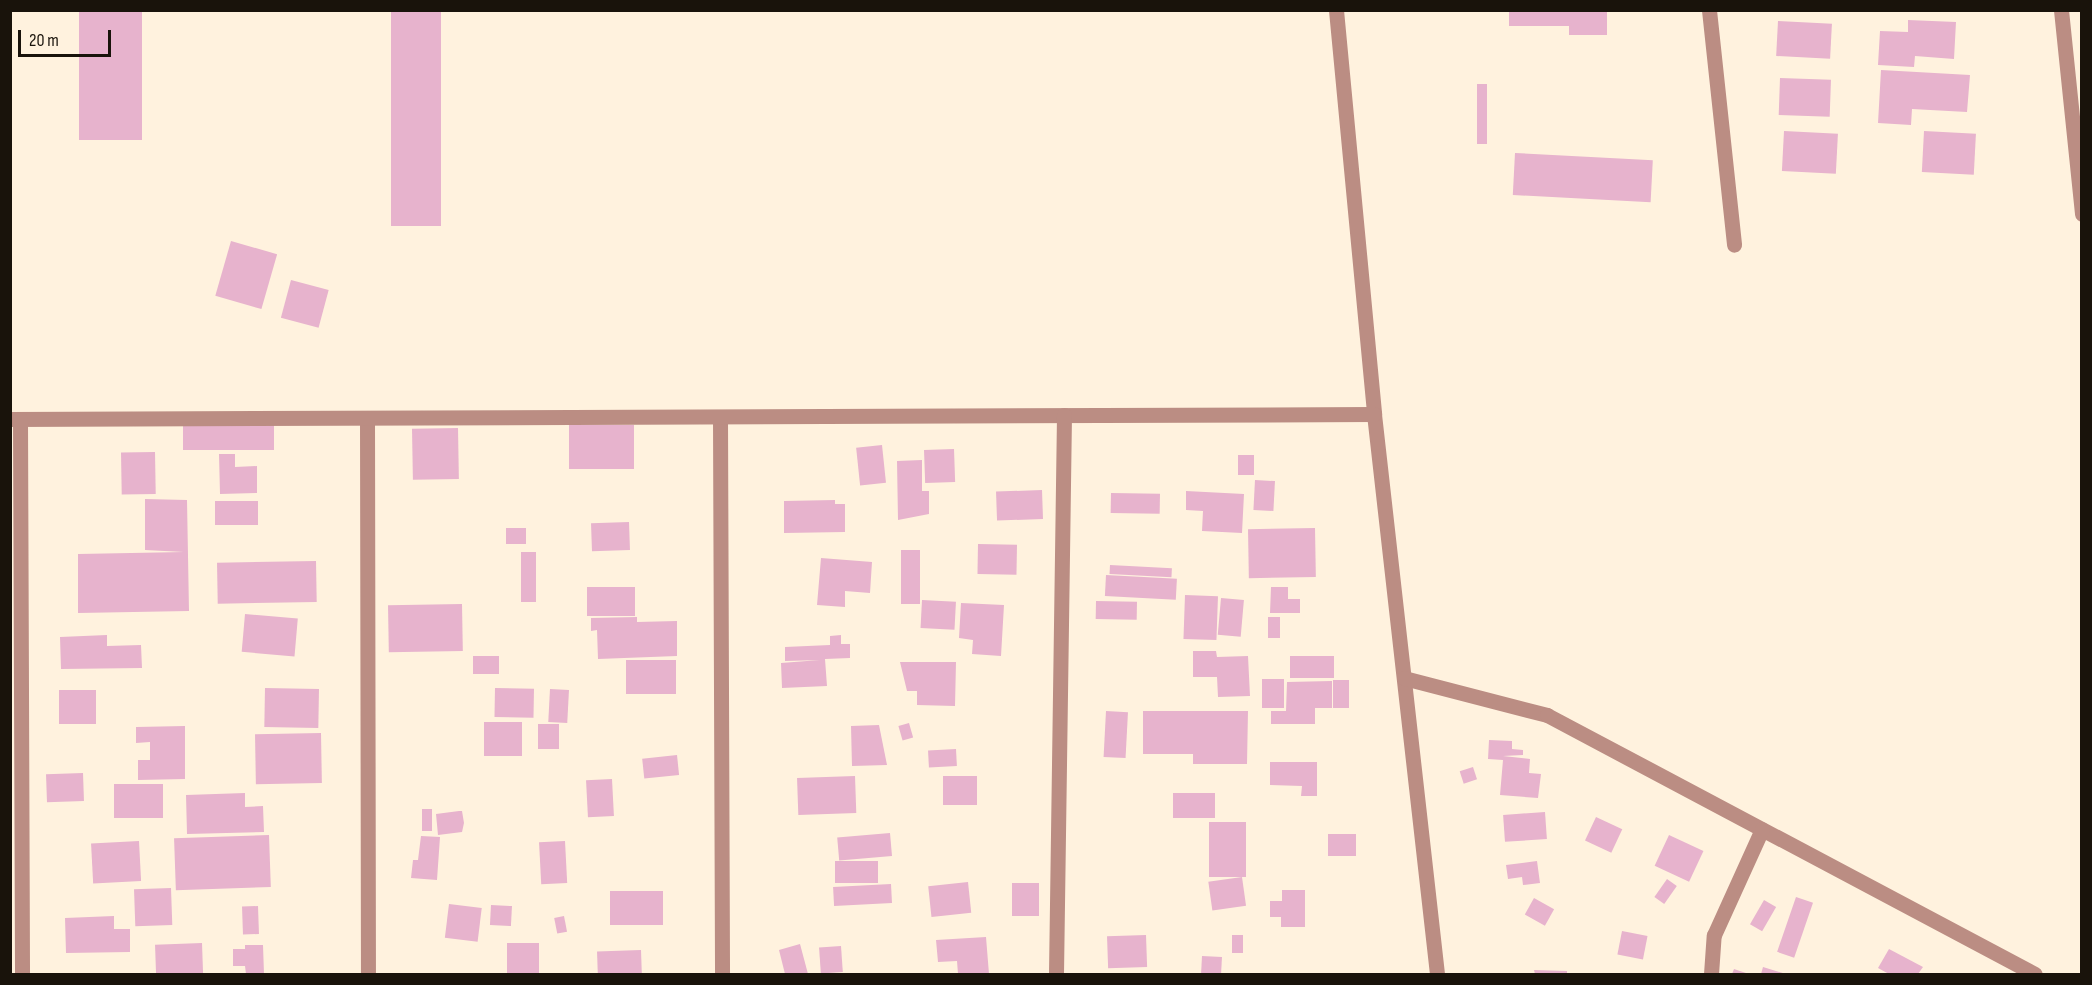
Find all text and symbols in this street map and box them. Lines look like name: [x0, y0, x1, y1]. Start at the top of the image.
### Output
scale bar: [21, 18, 114, 56]
text: 20 m: [29, 30, 59, 51]

